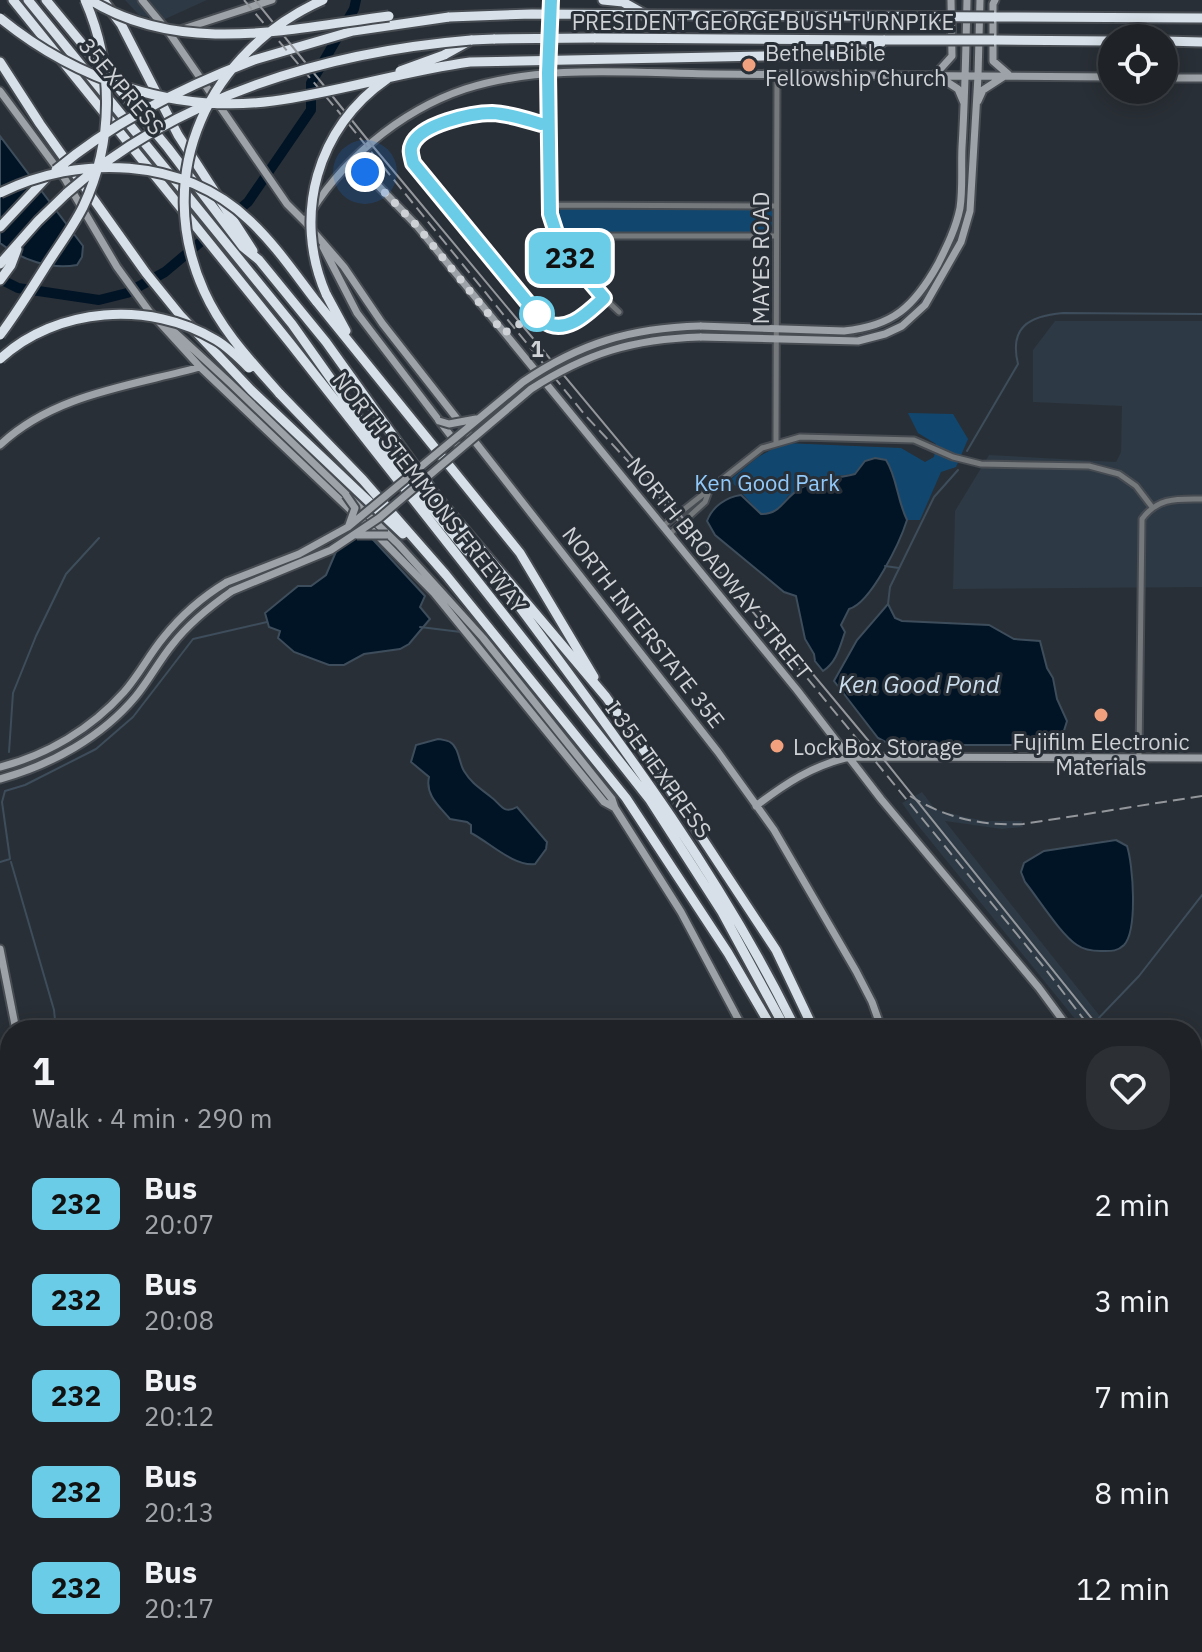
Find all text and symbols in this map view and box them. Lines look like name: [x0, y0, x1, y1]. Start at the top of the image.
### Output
street label: PRESIDENT GEORGE BUSH TURNPIKE: [572, 7, 954, 36]
map controls: [1098, 24, 1178, 104]
button: locate: [1098, 24, 1178, 104]
street label: 35EXPRESS: [73, 31, 171, 141]
place label: Bethel Bible Fellowship Church: [765, 38, 947, 92]
marker: Bethel Bible Fellowship Church: [740, 56, 758, 74]
your location: [345, 152, 385, 192]
street label: MAYES ROAD: [746, 192, 775, 324]
line badge: 232: [524, 232, 616, 284]
text: 232: [545, 239, 595, 276]
marker: 1: [520, 297, 554, 331]
place label: 1: [530, 334, 544, 363]
street label: NORTH STEMMONS FREEWAY: [327, 366, 533, 618]
street label: NORTH BROADWAY STREET: [621, 451, 819, 686]
park label: Ken Good Park: [694, 468, 840, 497]
street label: NORTH INTERSTATE 35E: [556, 520, 732, 734]
water label: Ken Good Pond: [838, 668, 1000, 700]
street label: I 35E TEXPRESS: [599, 695, 719, 843]
marker: Fujifilm Electronic Materials: [1092, 706, 1110, 724]
place label: Fujifilm Electronic Materials: [1012, 727, 1190, 781]
place label: Lock Box Storage: [793, 732, 963, 761]
marker: Lock Box Storage: [768, 737, 786, 755]
text: 1: [32, 1046, 55, 1095]
button: heart: [1086, 1046, 1170, 1130]
text: Walk · 4 min · 290 m: [32, 1101, 272, 1135]
text: Bus: [144, 1168, 197, 1207]
text: 232: [51, 1185, 101, 1222]
text: 2 min: [1094, 1185, 1170, 1224]
text: 20:07: [144, 1207, 214, 1241]
text: Bus: [144, 1264, 197, 1303]
text: 232: [51, 1281, 101, 1318]
text: 3 min: [1094, 1281, 1170, 1320]
text: 20:08: [144, 1303, 214, 1337]
text: Bus: [144, 1360, 197, 1399]
text: 232: [51, 1377, 101, 1414]
text: 7 min: [1094, 1377, 1170, 1416]
text: 20:12: [144, 1399, 214, 1433]
text: Bus: [144, 1456, 197, 1495]
text: 232: [51, 1473, 101, 1510]
text: 8 min: [1094, 1473, 1170, 1512]
text: 20:13: [144, 1495, 214, 1529]
text: Bus: [144, 1552, 197, 1591]
text: 232: [51, 1569, 101, 1606]
text: 12 min: [1076, 1569, 1170, 1608]
text: 20:17: [144, 1591, 214, 1625]

